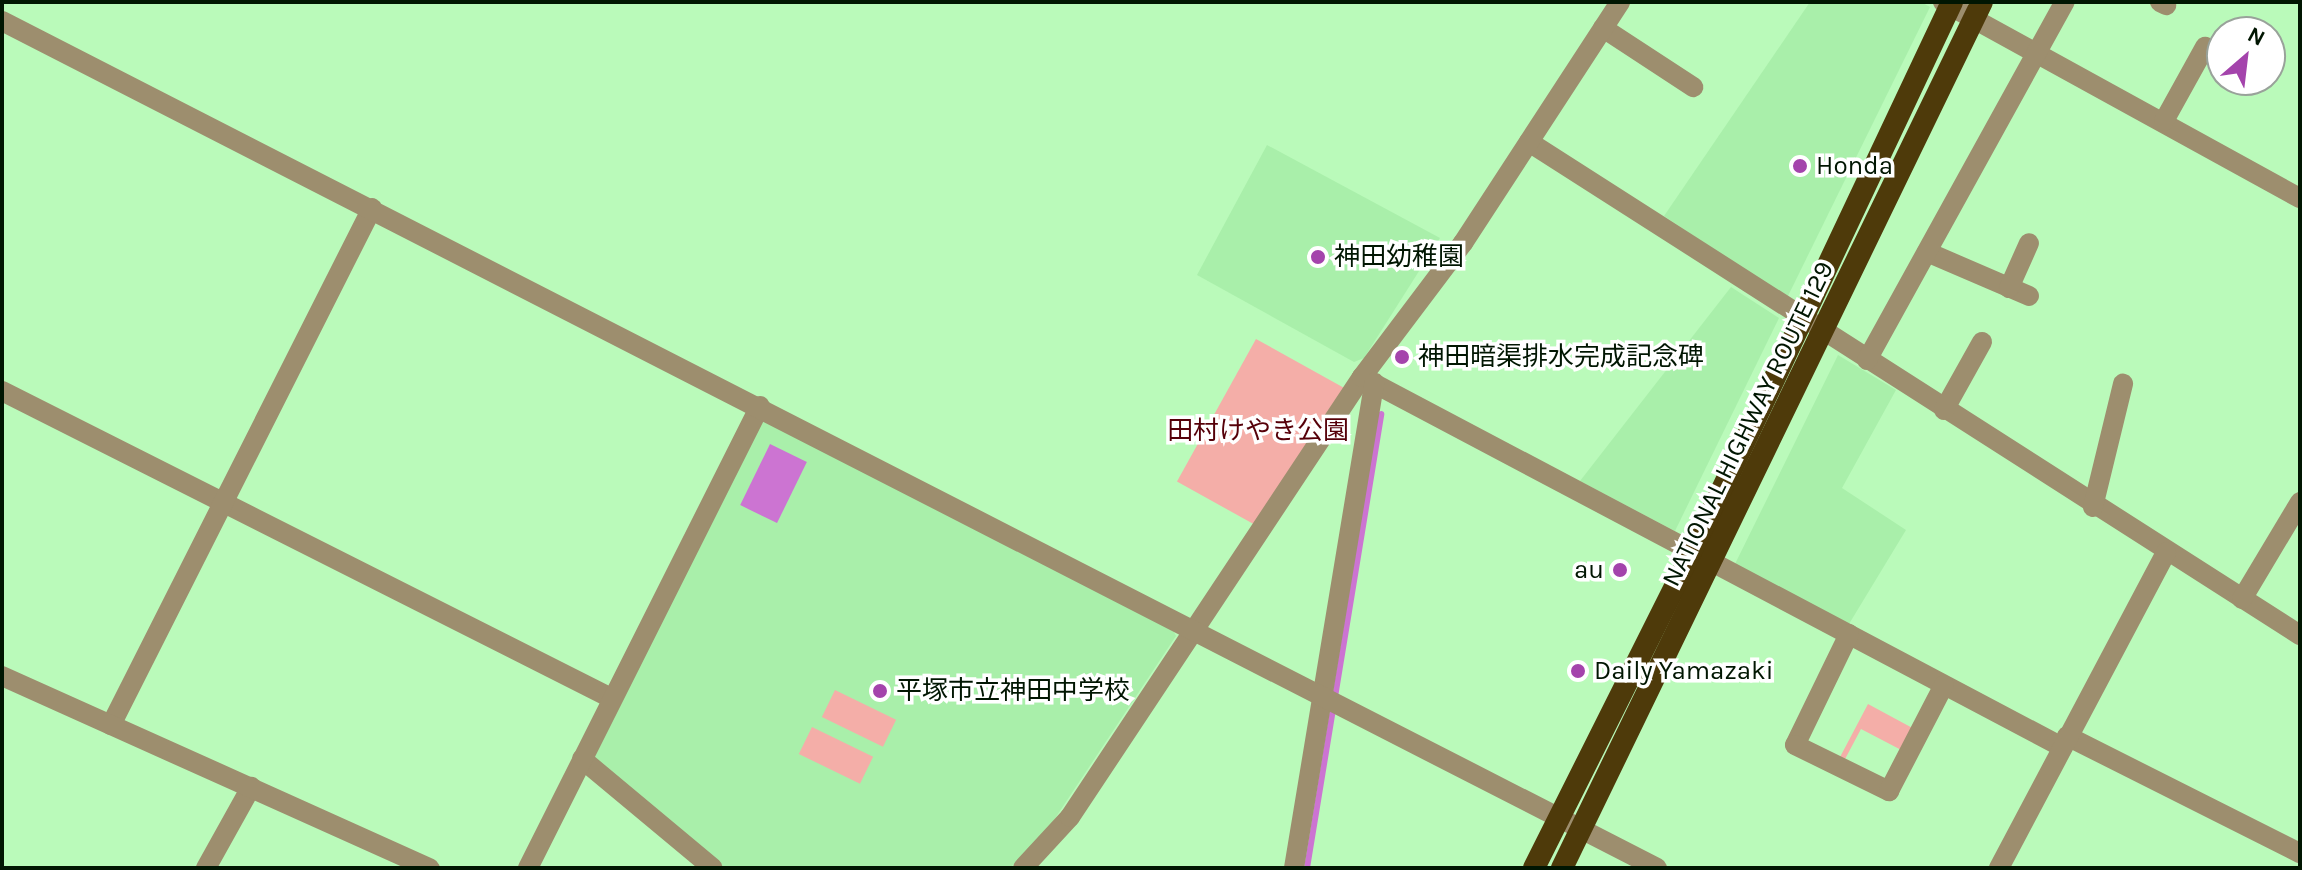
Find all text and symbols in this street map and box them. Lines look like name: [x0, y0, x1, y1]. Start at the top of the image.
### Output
north arrow: [2206, 16, 2286, 96]
text: N: [2243, 21, 2269, 52]
place label: Honda: [1816, 150, 1893, 182]
marker: Honda: [1791, 157, 1809, 175]
place label: 神田幼稚園: [1334, 241, 1464, 273]
marker: 神田幼稚園: [1309, 248, 1327, 266]
street label: NATIONAL HIGHWAY ROUTE 129: [1656, 256, 1840, 592]
place label: 神田暗渠排水完成記念碑: [1418, 341, 1704, 373]
marker: 神田暗渠排水完成記念碑: [1393, 348, 1411, 366]
park label: 田村けやき公園: [1167, 415, 1349, 447]
place label: au: [1574, 554, 1604, 586]
marker: au: [1611, 561, 1629, 579]
place label: Daily Yamazaki: [1594, 655, 1773, 687]
marker: Daily Yamazaki: [1569, 662, 1587, 680]
place label: 平塚市立神田中学校: [896, 675, 1130, 707]
marker: 平塚市立神田中学校: [871, 682, 889, 700]

